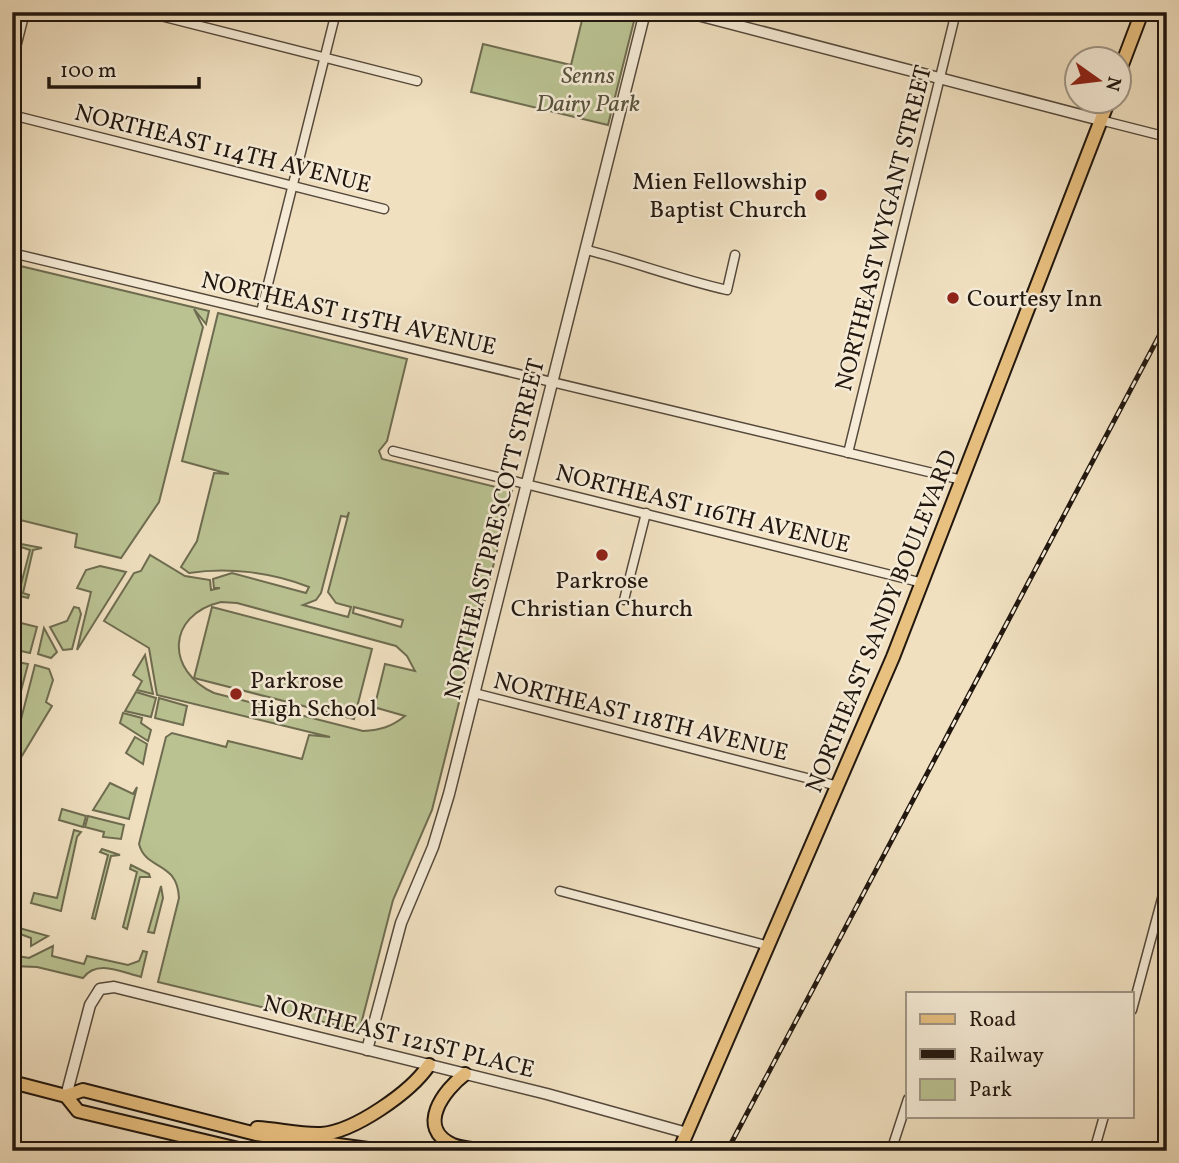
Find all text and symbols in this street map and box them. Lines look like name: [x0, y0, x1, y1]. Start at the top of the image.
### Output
scale bar: [49, 46, 200, 90]
north arrow: [1064, 46, 1134, 116]
text: 100 m: [60, 57, 117, 86]
park label: Senns Dairy Park: [536, 60, 640, 122]
street label: NORTHEAST WYGANT STREET: [828, 62, 942, 395]
text: N: [1098, 74, 1127, 94]
street label: NORTHEAST 114TH AVENUE: [70, 97, 375, 203]
place label: Mien Fellowship Baptist Church: [632, 166, 807, 228]
marker: Mien Fellowship Baptist Church: [813, 187, 829, 203]
street label: NORTHEAST 115TH AVENUE: [198, 264, 500, 365]
place label: Courtesy Inn: [967, 283, 1103, 317]
marker: Courtesy Inn: [945, 290, 961, 306]
street label: NORTHEAST PRESCOTT STREET: [437, 355, 555, 704]
street label: NORTHEAST SANDY BOULEVARD: [798, 445, 967, 798]
street label: NORTHEAST 116TH AVENUE: [552, 457, 854, 563]
marker: Parkrose Christian Church: [594, 547, 610, 563]
place label: Parkrose Christian Church: [511, 565, 693, 627]
place label: Parkrose High School: [250, 665, 377, 727]
street label: NORTHEAST 118TH AVENUE: [490, 665, 792, 771]
marker: Parkrose High School: [228, 686, 244, 702]
street label: NORTHEAST 121ST PLACE: [259, 988, 538, 1088]
legend: [906, 992, 1134, 1118]
text: Road: [969, 1006, 1016, 1035]
text: Railway: [969, 1042, 1045, 1071]
text: Park: [969, 1076, 1012, 1105]

